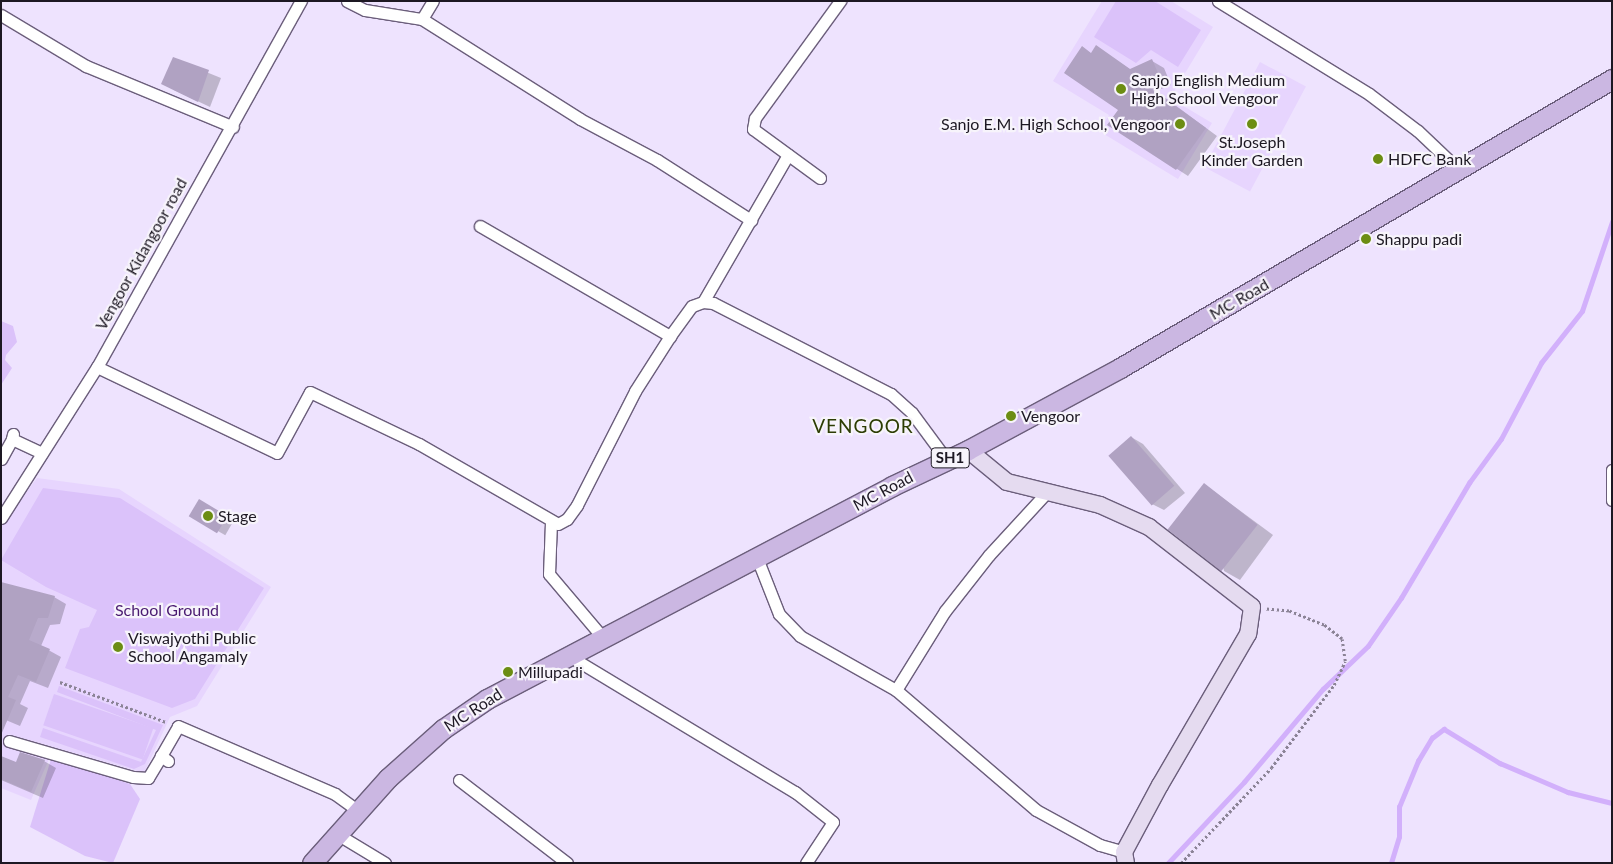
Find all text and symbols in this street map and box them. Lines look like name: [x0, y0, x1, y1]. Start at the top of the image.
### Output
place label: Sanjo English Medium High School Vengoor: [1131, 70, 1285, 108]
marker: Sanjo English Medium High School Vengoor: [1115, 83, 1127, 95]
place label: Sanjo E.M. High School, Vengoor: [941, 114, 1170, 134]
marker: Sanjo E.M. High School, Vengoor: [1174, 118, 1186, 130]
marker: St.Joseph Kinder Garden: [1246, 118, 1258, 130]
place label: St.Joseph Kinder Garden: [1201, 132, 1303, 170]
place label: HDFC Bank: [1388, 149, 1471, 169]
marker: HDFC Bank: [1372, 153, 1384, 165]
street label: Vengoor Kidangoor road: [91, 174, 191, 334]
place label: Shappu padi: [1376, 229, 1462, 249]
marker: Shappu padi: [1360, 233, 1372, 245]
street label: MC Road: [1206, 274, 1272, 324]
place label: Vengoor: [1021, 406, 1080, 426]
marker: Vengoor: [1005, 410, 1017, 422]
district label: VENGOOR: [811, 415, 915, 437]
road number: SH1: [930, 446, 970, 470]
street label: MC Road: [850, 467, 916, 515]
place label: Stage: [218, 506, 257, 526]
marker: Stage: [202, 510, 214, 522]
park label: School Ground: [115, 600, 219, 620]
place label: Viswajyothi Public School Angamaly: [128, 628, 256, 666]
marker: Viswajyothi Public School Angamaly: [112, 641, 124, 653]
place label: Millupadi: [518, 662, 583, 682]
marker: Millupadi: [502, 666, 514, 678]
street label: MC Road: [440, 684, 506, 736]

